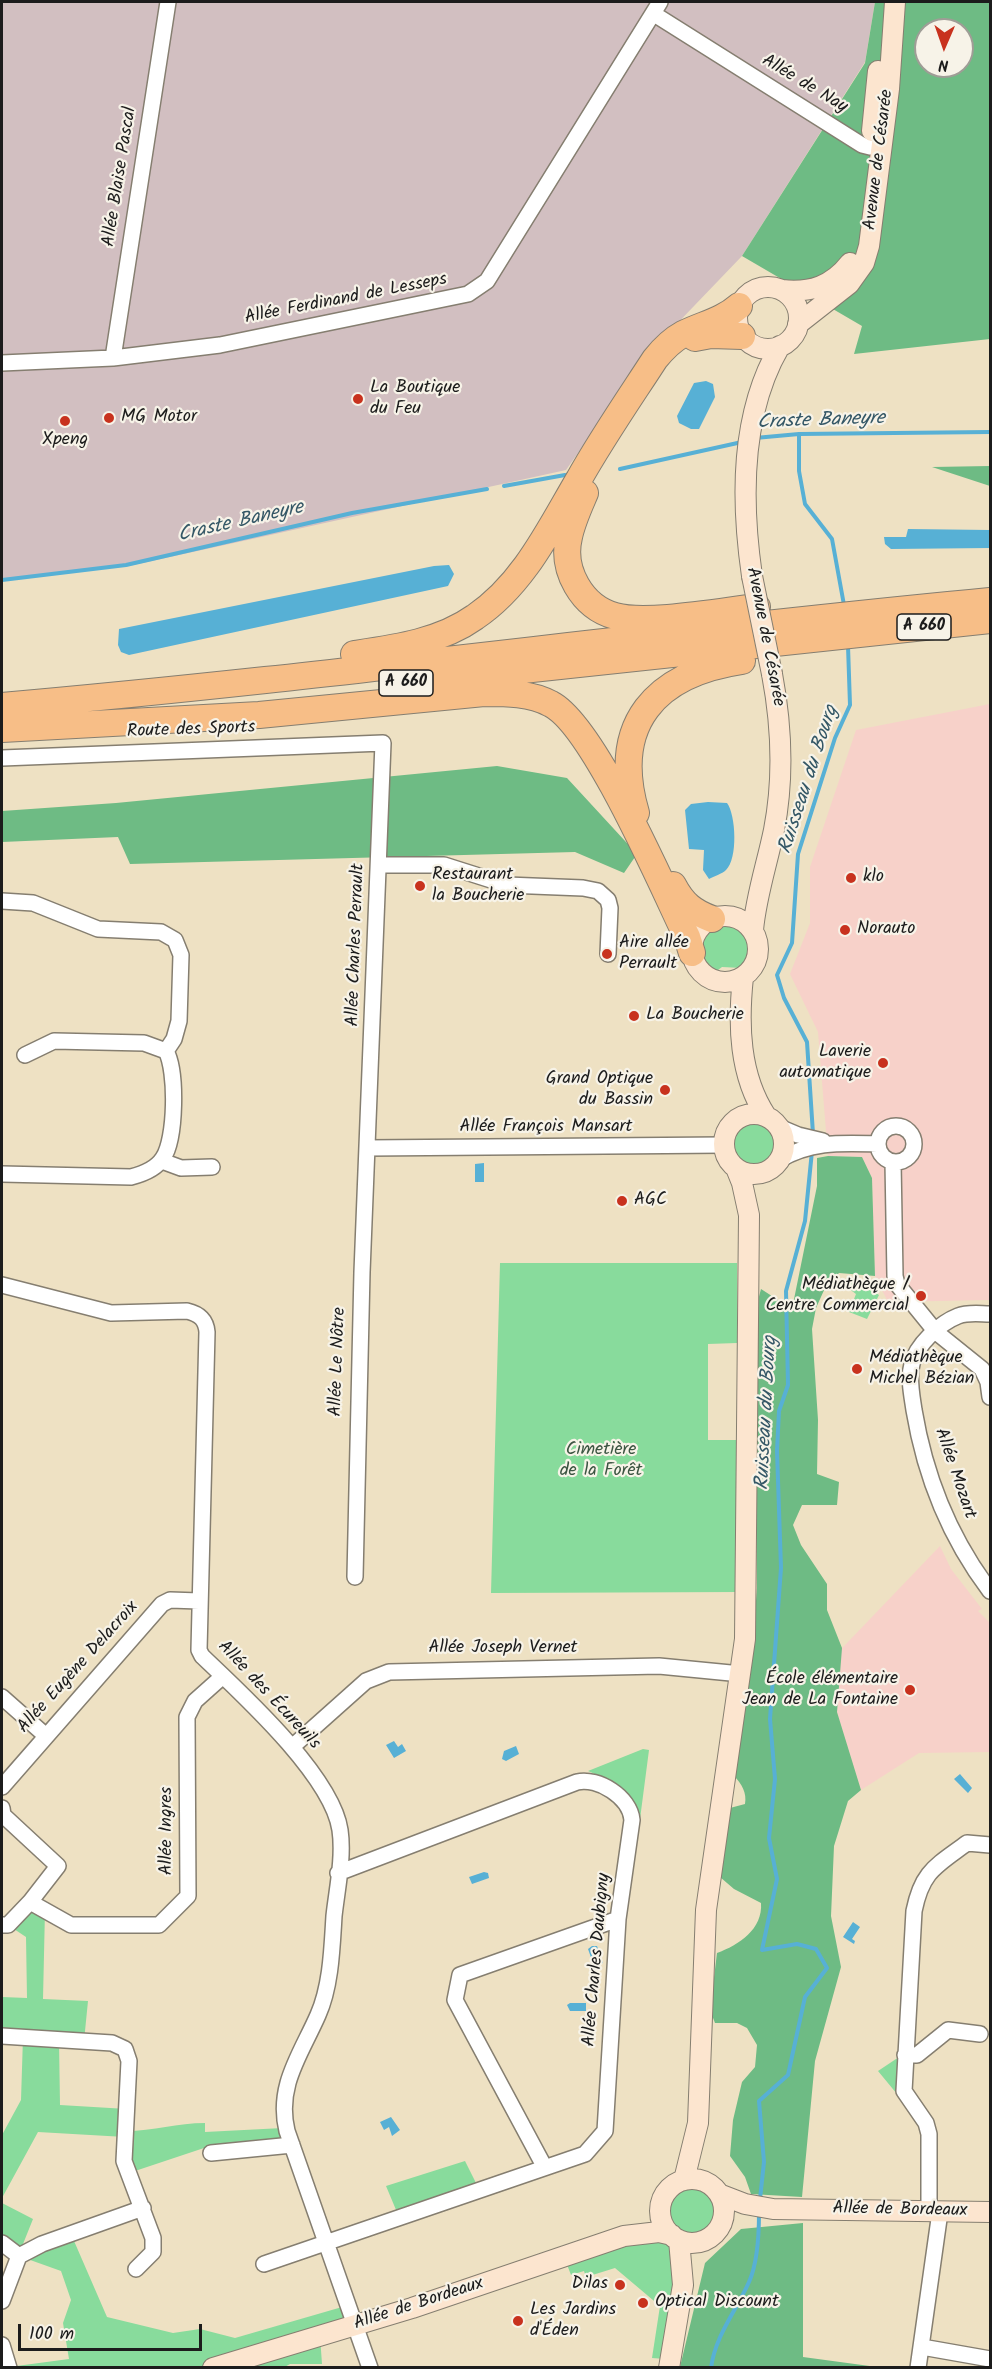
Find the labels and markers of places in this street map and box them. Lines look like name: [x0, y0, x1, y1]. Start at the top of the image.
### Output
place label: La Boutique du Feu: [370, 378, 460, 420]
marker: La Boutique du Feu: [351, 392, 365, 406]
place label: MG Motor: [121, 407, 197, 429]
marker: MG Motor: [102, 411, 116, 425]
marker: Xpeng: [58, 414, 72, 428]
place label: Xpeng: [42, 430, 88, 452]
place label: Restaurant la Boucherie: [432, 865, 524, 908]
place label: klo: [863, 867, 884, 889]
marker: klo: [844, 871, 858, 885]
marker: Restaurant la Boucherie: [413, 879, 427, 893]
place label: Norauto: [857, 919, 916, 941]
marker: Norauto: [838, 923, 852, 937]
place label: Aire allée Perrault: [619, 933, 689, 976]
marker: Aire allée Perrault: [600, 947, 614, 961]
place label: La Boucherie: [646, 1005, 744, 1027]
marker: La Boucherie: [627, 1009, 641, 1023]
place label: Laverie automatique: [779, 1042, 871, 1084]
marker: Laverie automatique: [876, 1056, 890, 1070]
place label: Grand Optique du Bassin: [546, 1069, 653, 1112]
marker: Grand Optique du Bassin: [658, 1083, 672, 1097]
place label: AGC: [634, 1190, 667, 1212]
marker: AGC: [615, 1194, 629, 1208]
place label: Médiathèque / Centre Commercial: [765, 1275, 909, 1318]
marker: Médiathèque / Centre Commercial: [914, 1289, 928, 1303]
place label: Médiathèque Michel Bézian: [869, 1348, 974, 1390]
marker: Médiathèque Michel Bézian: [850, 1362, 864, 1376]
place label: École élémentaire Jean de La Fontaine: [742, 1669, 898, 1712]
marker: École élémentaire Jean de La Fontaine: [903, 1683, 917, 1697]
place label: Dilas: [572, 2274, 608, 2296]
marker: Dilas: [613, 2278, 627, 2292]
place label: Optical Discount: [655, 2292, 779, 2314]
marker: Optical Discount: [636, 2296, 650, 2310]
place label: Les Jardins d'Éden: [530, 2300, 616, 2342]
marker: Les Jardins d'Éden: [511, 2314, 525, 2328]

